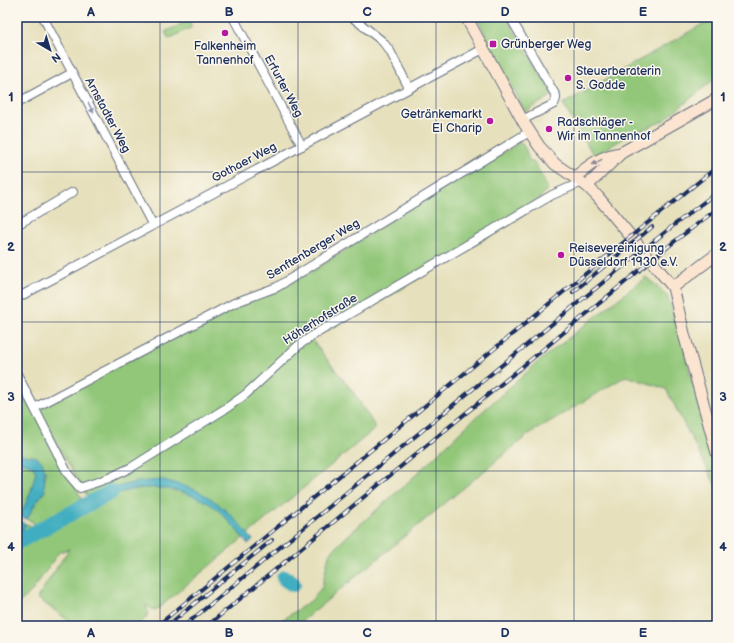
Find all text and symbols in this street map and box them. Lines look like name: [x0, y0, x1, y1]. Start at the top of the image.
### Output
text: A: [86, 4, 95, 20]
text: B: [224, 4, 234, 20]
text: C: [362, 4, 372, 20]
text: D: [500, 4, 510, 20]
text: E: [639, 4, 648, 20]
marker: Falkenheim Tannenhof: [220, 28, 230, 38]
north arrow: [30, 30, 70, 70]
place label: Grünberger Weg: [501, 37, 591, 52]
place label: Falkenheim Tannenhof: [194, 39, 256, 68]
marker: Grünberger Weg: [488, 39, 498, 49]
text: N: [49, 50, 63, 65]
street label: Erfurter Weg: [261, 52, 306, 120]
place label: Steuerberaterin S. Godde: [576, 64, 661, 93]
marker: Steuerberaterin S. Godde: [563, 73, 573, 83]
street label: Arnstadter Weg: [81, 75, 134, 156]
text: 1: [8, 89, 14, 105]
text: 1: [720, 89, 726, 105]
one-way arrow: [87, 102, 94, 114]
place label: Getränkemarkt El Charip: [401, 107, 482, 136]
place label: Radschläger - Wir im Tannenhof: [557, 115, 651, 144]
marker: Getränkemarkt El Charip: [485, 116, 495, 126]
marker: Radschläger - Wir im Tannenhof: [544, 124, 554, 134]
street label: Gothaer Weg: [209, 139, 279, 186]
one-way arrow: [591, 158, 602, 165]
street label: Senftenberger Weg: [264, 216, 362, 283]
text: 2: [7, 239, 15, 255]
text: 2: [719, 239, 727, 255]
place label: Reisevereinigung Düsseldorf 1930 e.V.: [569, 241, 678, 270]
marker: Reisevereinigung Düsseldorf 1930 e.V.: [556, 250, 566, 260]
street label: Höherhofstraße: [280, 291, 360, 348]
text: 3: [7, 389, 15, 405]
text: 3: [719, 389, 727, 405]
text: 4: [7, 539, 15, 555]
text: 4: [719, 539, 727, 555]
text: A: [86, 625, 95, 641]
text: B: [224, 625, 234, 641]
text: C: [362, 625, 372, 641]
text: D: [500, 625, 510, 641]
text: E: [639, 625, 648, 641]

